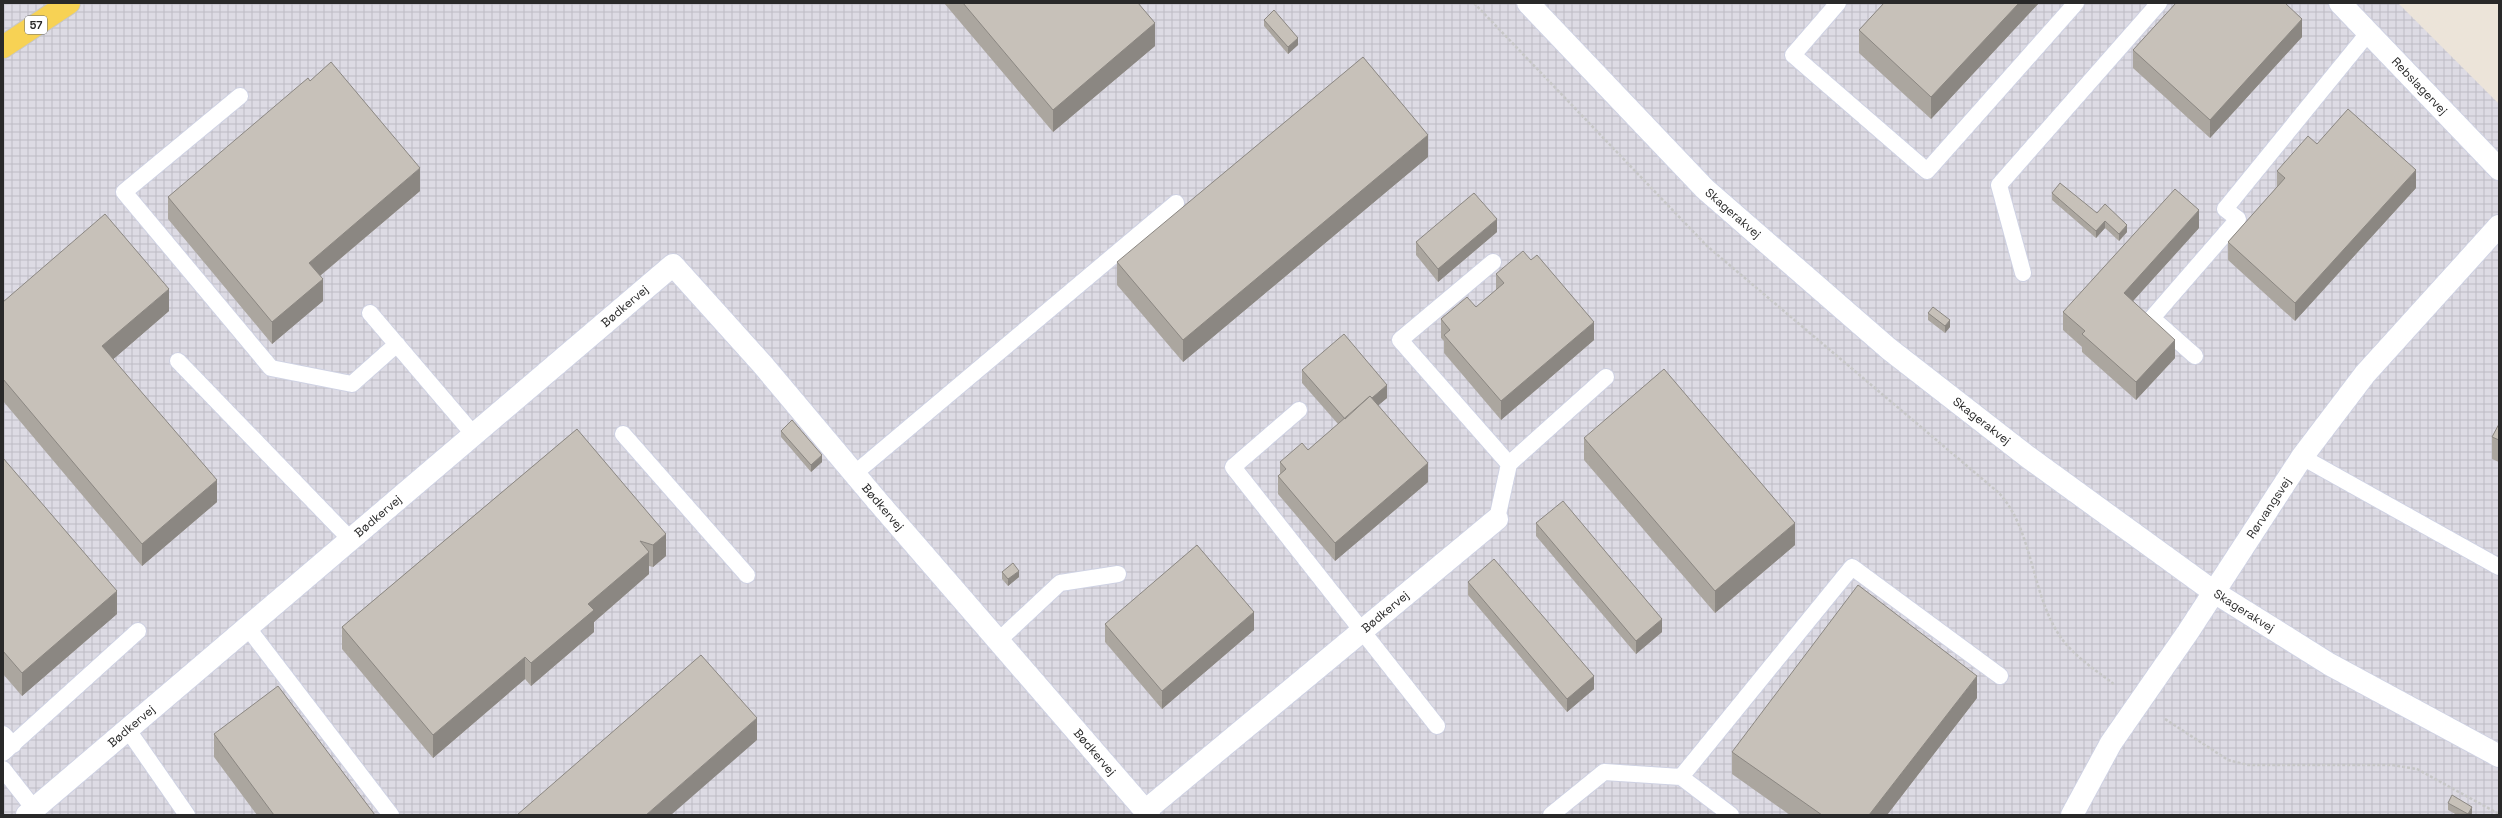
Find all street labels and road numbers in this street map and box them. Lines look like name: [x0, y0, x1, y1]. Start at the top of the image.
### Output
road number: 57: [25, 16, 47, 34]
street label: Rebslagervej: [2388, 54, 2451, 118]
street label: Skagerakvej: [1702, 185, 1765, 242]
street label: Bødkervej: [598, 281, 652, 331]
street label: Skagerakvej: [1949, 393, 2014, 449]
street label: Rørvangsvej: [2243, 474, 2295, 542]
street label: Bødkervej: [858, 480, 908, 534]
street label: Bødkervej: [351, 492, 405, 541]
street label: Skagerakvej: [2211, 586, 2278, 636]
street label: Bødkervej: [1358, 587, 1412, 636]
street label: Bødkervej: [104, 702, 158, 751]
street label: Bødkervej: [1070, 726, 1120, 779]

